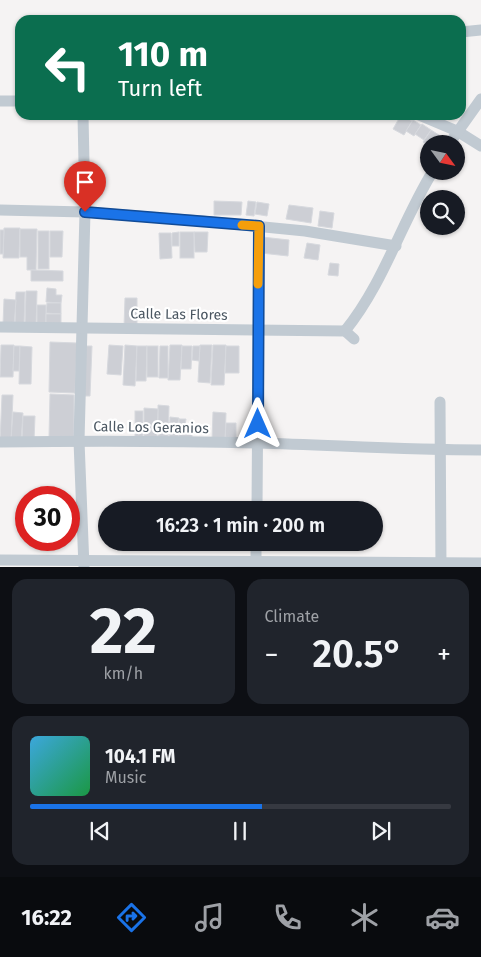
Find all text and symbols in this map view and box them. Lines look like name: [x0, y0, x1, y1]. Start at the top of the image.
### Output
text: 110 m: [118, 33, 208, 75]
icon: left: [35, 35, 100, 100]
text: Turn left: [118, 75, 202, 102]
north arrow: [420, 135, 465, 180]
map controls: [420, 135, 465, 235]
pin: [64, 161, 106, 212]
icon: arrive: [71, 168, 99, 196]
button: search: [420, 190, 465, 235]
street label: Calle Las Flores: [130, 305, 228, 324]
position arrow: [231, 397, 283, 449]
street label: Calle Los Geranios: [93, 418, 209, 437]
speed limit sign: 30: [15, 486, 80, 551]
text: 16:23 · 1 min · 200 m: [156, 514, 325, 537]
text: 22: [90, 592, 157, 670]
text: Climate: [265, 607, 319, 626]
text: 20.5°: [313, 631, 403, 677]
text: −: [265, 638, 279, 671]
text: +: [437, 638, 451, 671]
text: km/h: [103, 664, 143, 683]
text: 104.1 FM: [105, 745, 175, 768]
text: Music: [105, 768, 146, 787]
icon: previous: [86, 817, 114, 845]
icon: pause: [226, 817, 254, 845]
icon: next: [367, 817, 395, 845]
icon: directions: [114, 900, 149, 935]
icon: music: [192, 900, 227, 935]
icon: phone: [270, 900, 305, 935]
icon: climate: [347, 900, 382, 935]
icon: car: [425, 900, 460, 935]
text: 16:22: [21, 904, 72, 931]

